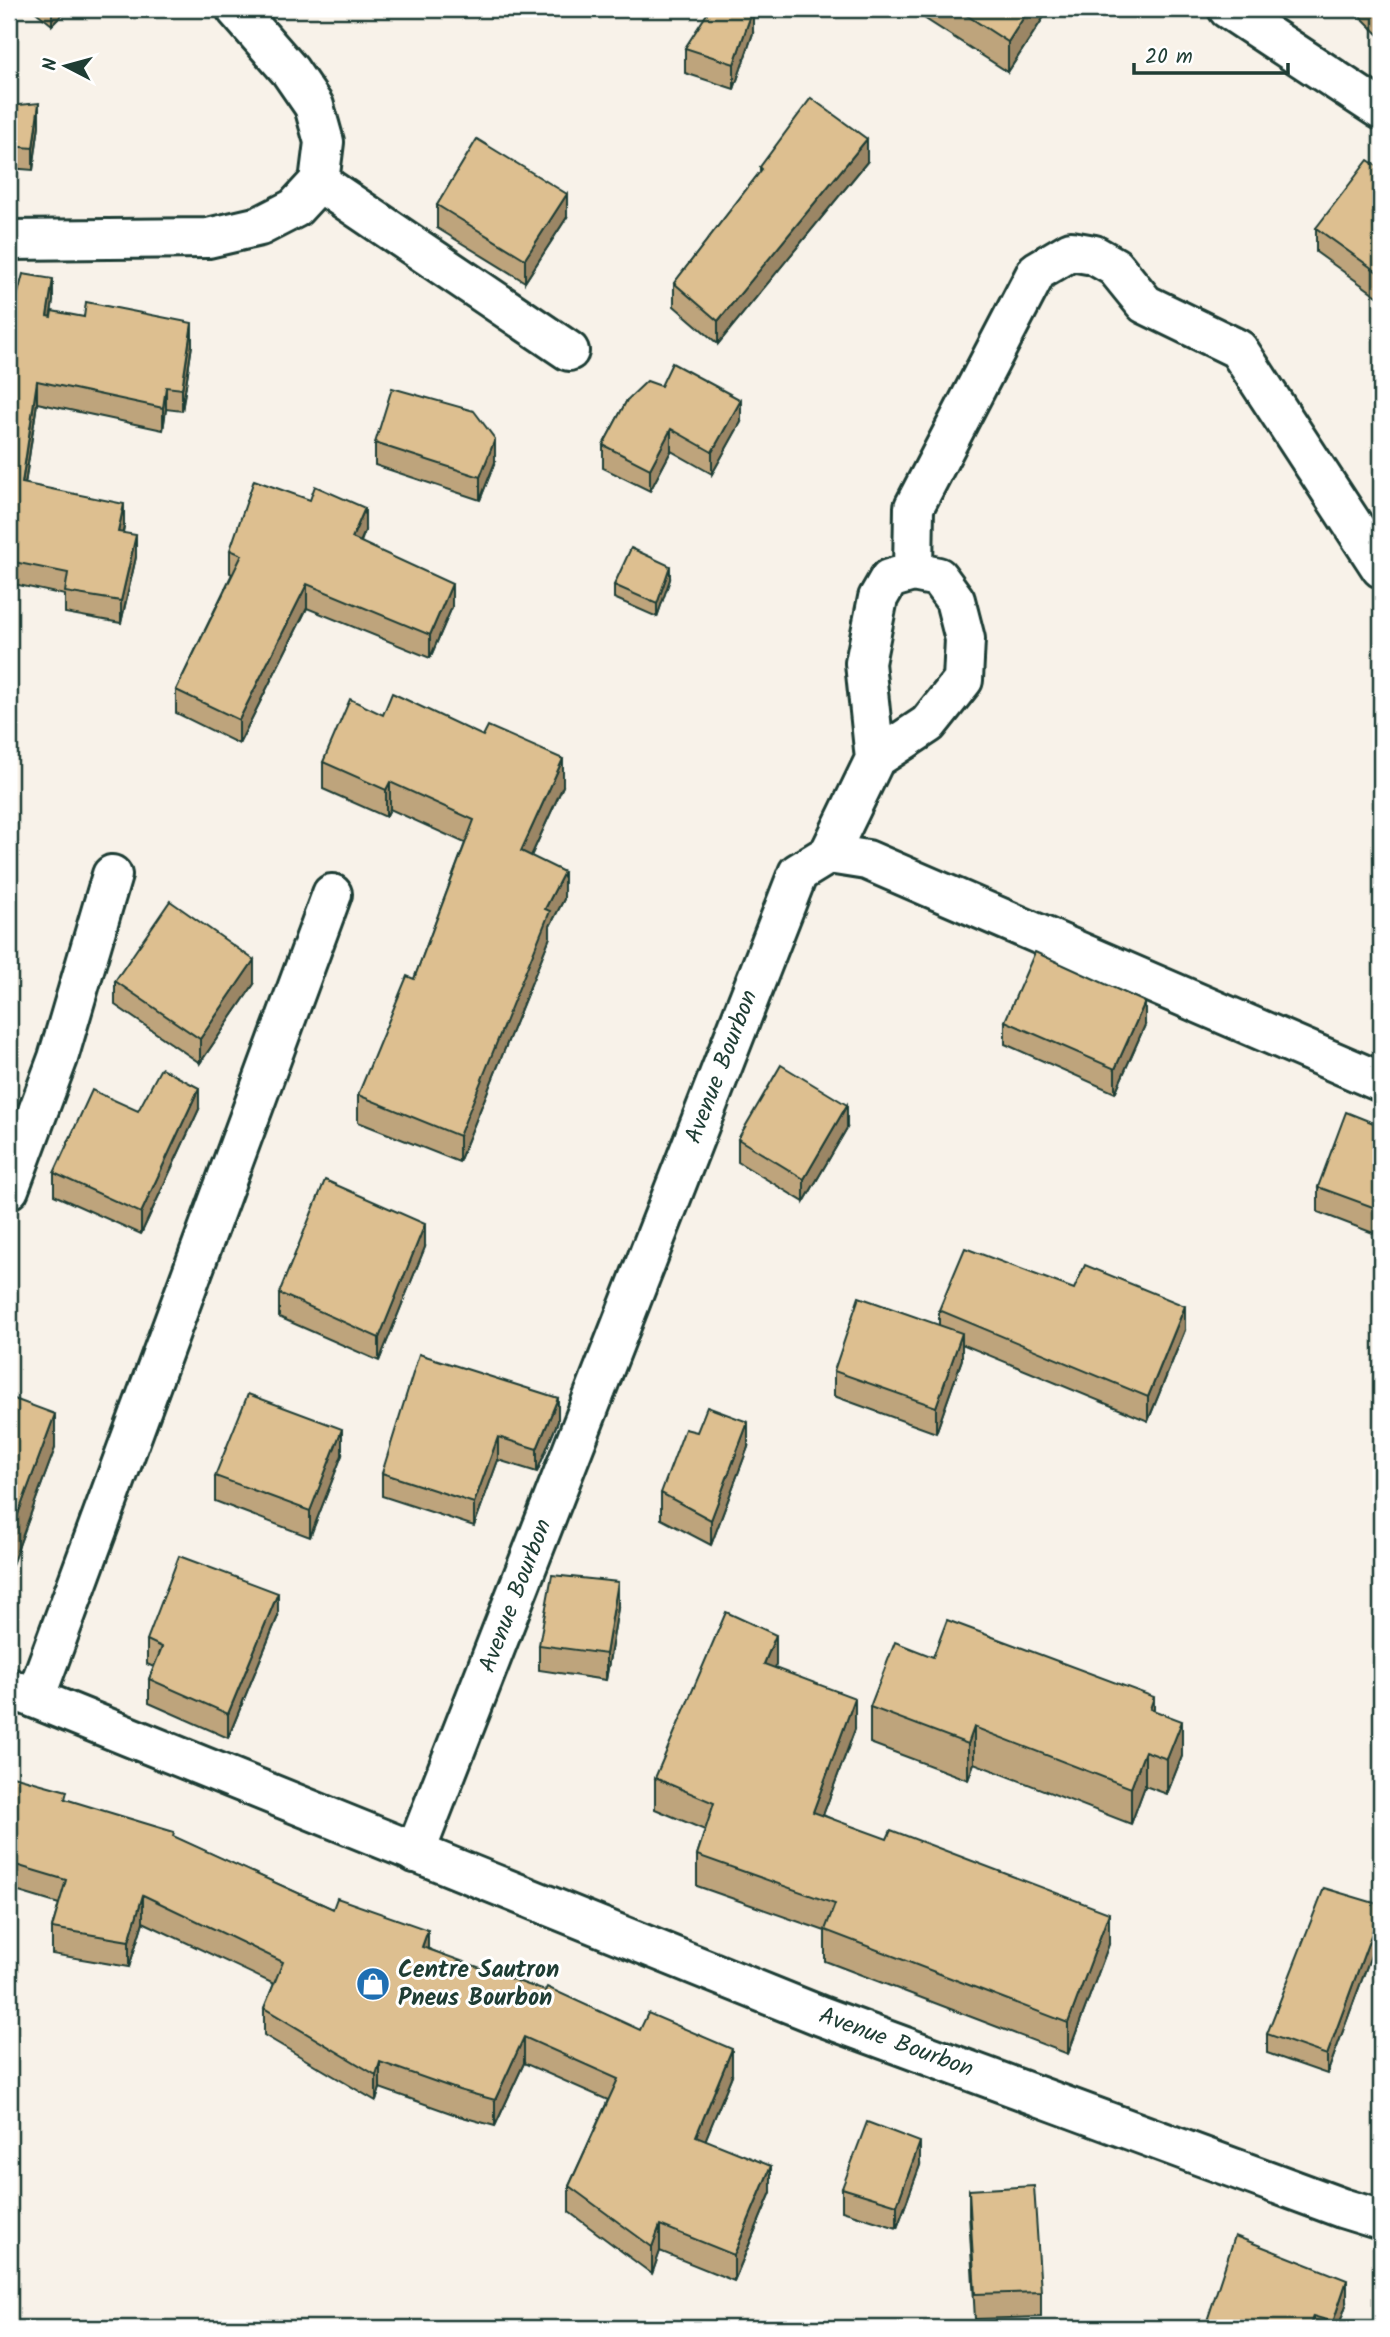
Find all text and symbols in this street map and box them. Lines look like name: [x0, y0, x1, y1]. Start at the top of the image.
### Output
north arrow: [32, 32, 102, 102]
scale bar: [1134, 32, 1288, 76]
text: 20 m: [1145, 41, 1193, 74]
text: N: [36, 57, 67, 72]
street label: Avenue Bourbon: [675, 984, 769, 1150]
street label: Avenue Bourbon: [469, 1513, 563, 1679]
place label: Centre Sautron Pneus Bourbon: [398, 1951, 559, 2018]
shop icon: Centre Sautron Pneus Bourbon: [354, 1965, 392, 2003]
street label: Avenue Bourbon: [813, 1997, 979, 2089]

